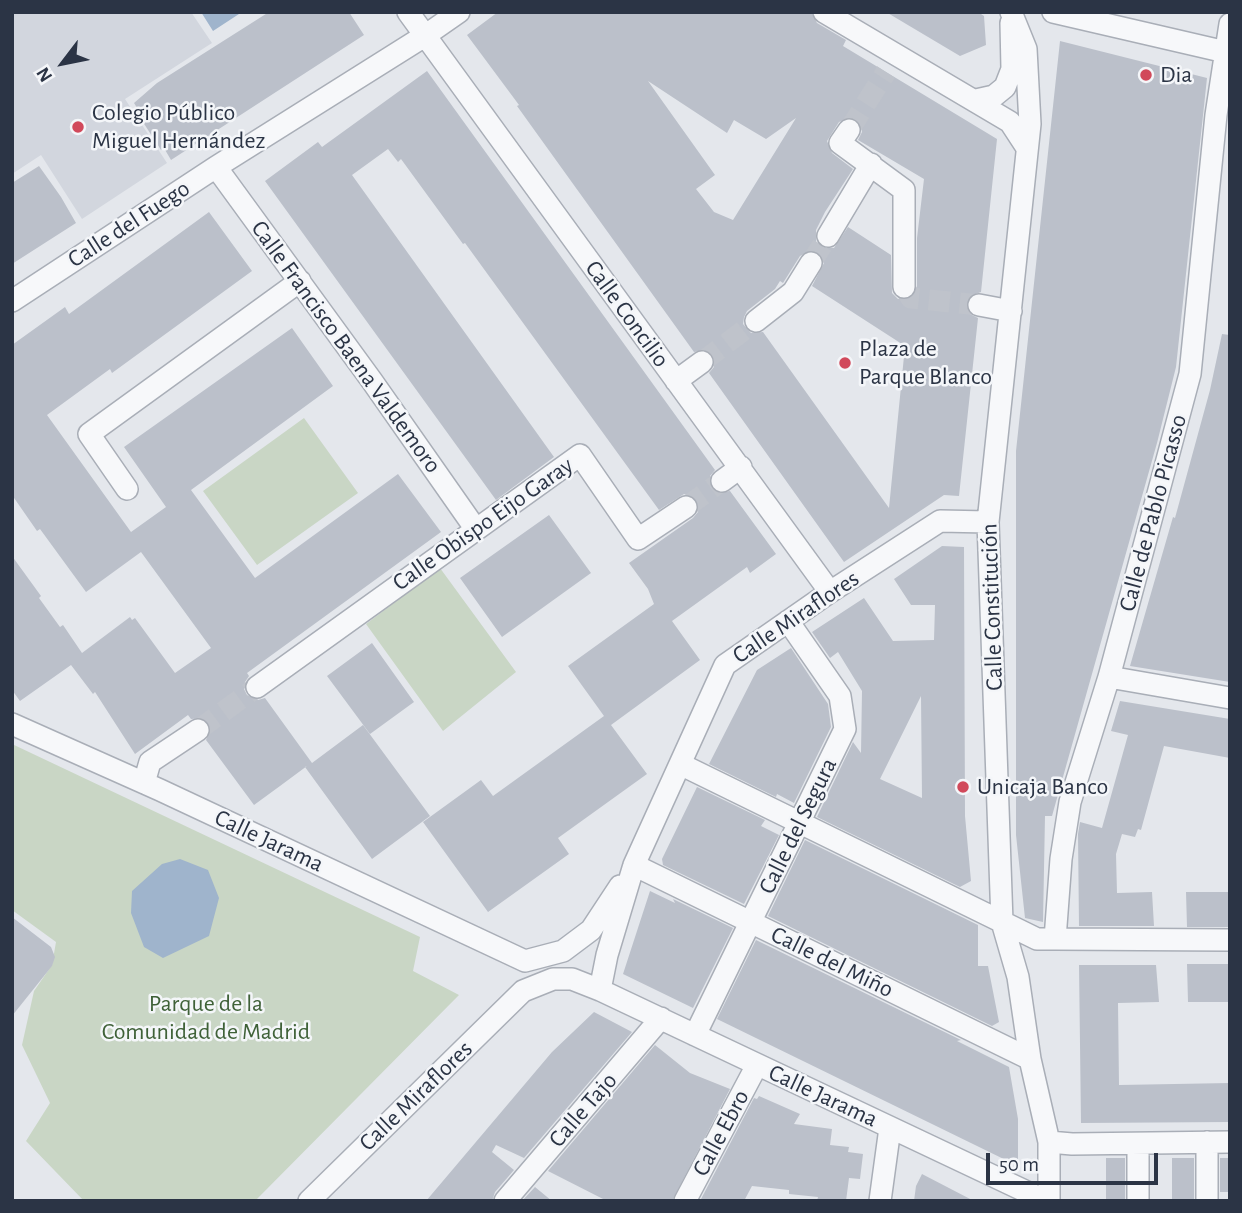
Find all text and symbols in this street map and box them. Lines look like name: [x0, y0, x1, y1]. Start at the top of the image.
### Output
north arrow: [28, 28, 98, 98]
place label: Dia: [1160, 61, 1192, 89]
text: N: [33, 64, 56, 85]
marker: Dia: [1138, 67, 1154, 83]
place label: Colegio Público Miguel Hernández: [92, 99, 265, 155]
marker: Colegio Público Miguel Hernández: [70, 119, 86, 135]
street label: Calle del Fuego: [63, 174, 195, 274]
street label: Calle Francisco Baena Valdemoro: [245, 215, 447, 479]
street label: Calle Concilio: [579, 255, 675, 373]
place label: Plaza de Parque Blanco: [859, 335, 992, 391]
marker: Plaza de Parque Blanco: [837, 355, 853, 371]
street label: Calle de Pablo Picasso: [1113, 411, 1193, 615]
street label: Calle Obispo Eijo Garay: [387, 451, 579, 597]
street label: Calle Constitución: [975, 523, 1009, 691]
street label: Calle Miraflores: [727, 564, 865, 670]
street label: Calle del Segura: [753, 753, 843, 899]
place label: Unicaja Banco: [977, 773, 1108, 801]
marker: Unicaja Banco: [955, 779, 971, 795]
street label: Calle Jarama: [210, 803, 328, 879]
street label: Calle del Miño: [766, 920, 898, 1004]
park label: Parque de la Comunidad de Madrid: [102, 990, 310, 1046]
street label: Calle Miraflores: [353, 1035, 479, 1157]
street label: Calle Jarama: [764, 1058, 882, 1134]
street label: Calle Tajo: [543, 1067, 623, 1153]
street label: Calle Ebro: [686, 1085, 756, 1181]
scale bar: [990, 1140, 1162, 1184]
text: 50 m: [999, 1154, 1039, 1175]

